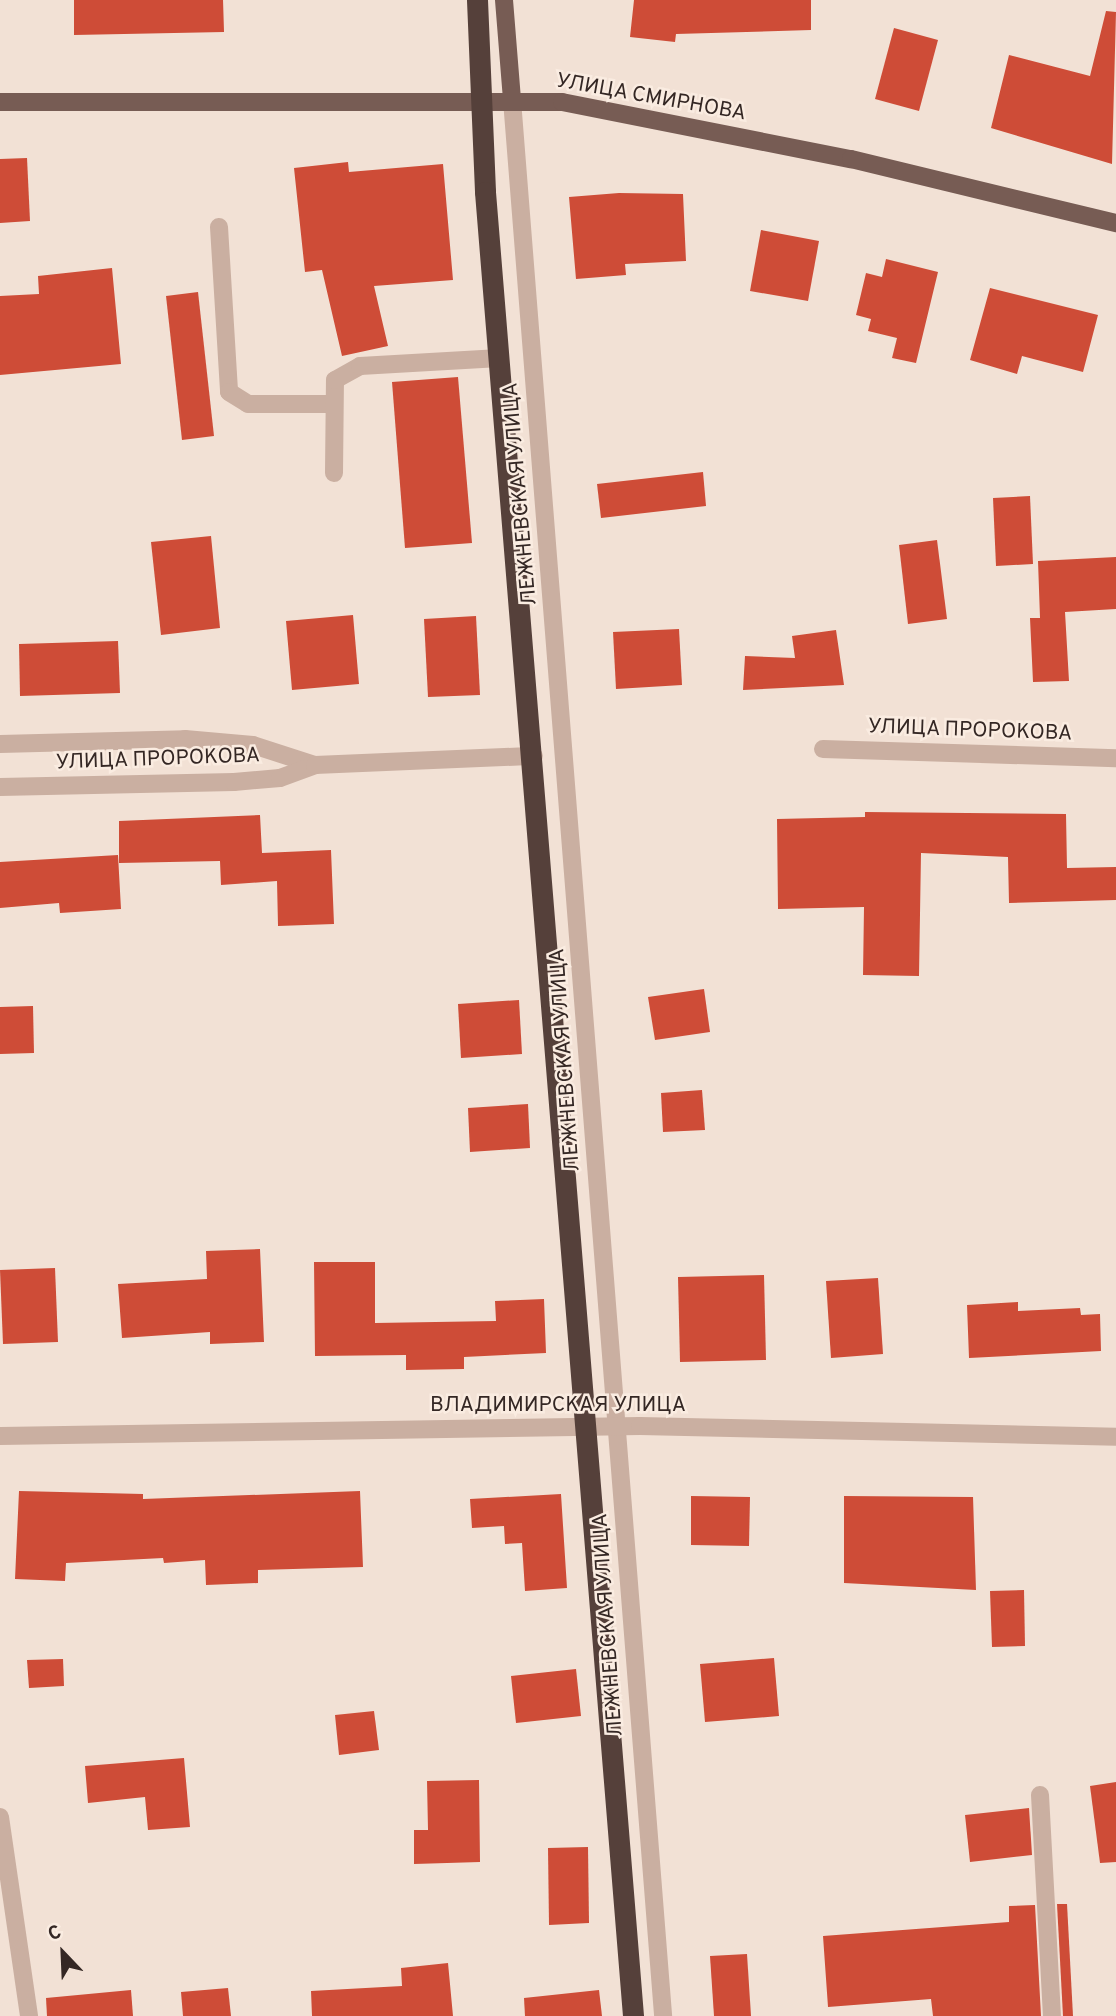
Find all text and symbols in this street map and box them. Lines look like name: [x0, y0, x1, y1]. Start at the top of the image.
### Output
street label: УЛИЦА СМИРНОВА: [554, 69, 748, 127]
street label: ЛЕЖНЕВСКАЯ УЛИЦА: [499, 381, 543, 607]
street label: УЛИЦА ПРОРОКОВА: [867, 715, 1073, 747]
street label: УЛИЦА ПРОРОКОВА: [55, 744, 261, 776]
street label: ЛЕЖНЕВСКАЯ УЛИЦА: [546, 947, 586, 1173]
street label: ВЛАДИМИРСКАЯ УЛИЦА: [430, 1393, 686, 1419]
street label: ЛЕЖНЕВСКАЯ УЛИЦА: [589, 1512, 629, 1738]
north arrow: [28, 1918, 98, 1988]
text: С: [45, 1920, 65, 1947]

